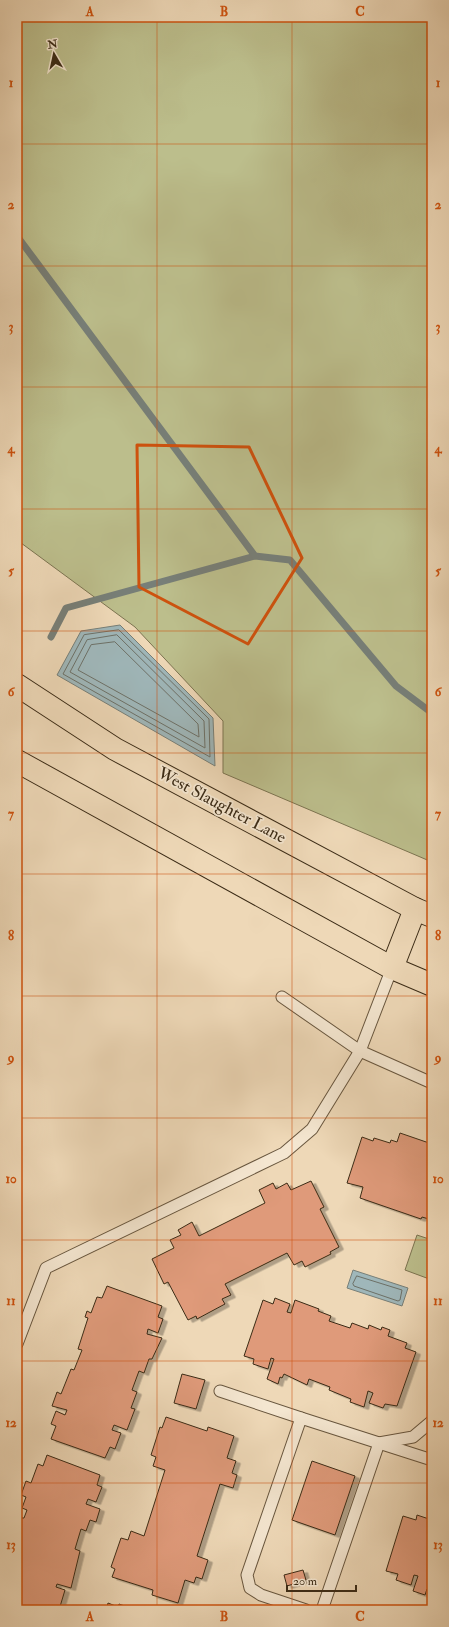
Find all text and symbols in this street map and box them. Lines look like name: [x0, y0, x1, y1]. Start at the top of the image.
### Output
text: A: [85, 4, 95, 20]
text: B: [220, 4, 228, 20]
text: C: [355, 4, 365, 20]
north arrow: [34, 34, 74, 74]
text: N: [46, 37, 60, 52]
text: 1: [9, 75, 14, 91]
text: 1: [436, 75, 441, 91]
text: 2: [8, 197, 15, 213]
text: 2: [435, 197, 442, 213]
text: 3: [9, 319, 14, 335]
text: 3: [436, 319, 441, 335]
text: 4: [6, 441, 15, 457]
text: 4: [433, 441, 442, 457]
text: 5: [8, 563, 14, 579]
text: 5: [435, 563, 441, 579]
text: 6: [8, 684, 16, 700]
text: 6: [435, 684, 443, 700]
street label: West Slaughter Lane: [153, 762, 290, 848]
text: 7: [8, 806, 15, 822]
text: 7: [435, 806, 442, 822]
text: 8: [8, 928, 14, 944]
text: 8: [435, 928, 441, 944]
text: 9: [6, 1050, 15, 1066]
text: 9: [433, 1050, 442, 1066]
text: 10: [5, 1171, 17, 1187]
text: 10: [432, 1171, 444, 1187]
text: 11: [6, 1293, 16, 1309]
text: 11: [433, 1293, 443, 1309]
text: 12: [5, 1415, 17, 1431]
text: 12: [432, 1415, 444, 1431]
text: 13: [6, 1537, 16, 1553]
text: 13: [433, 1537, 443, 1553]
scale bar: [287, 1567, 356, 1593]
text: 20 m: [293, 1574, 318, 1589]
text: A: [85, 1609, 95, 1625]
text: B: [220, 1609, 228, 1625]
text: C: [355, 1609, 365, 1625]

